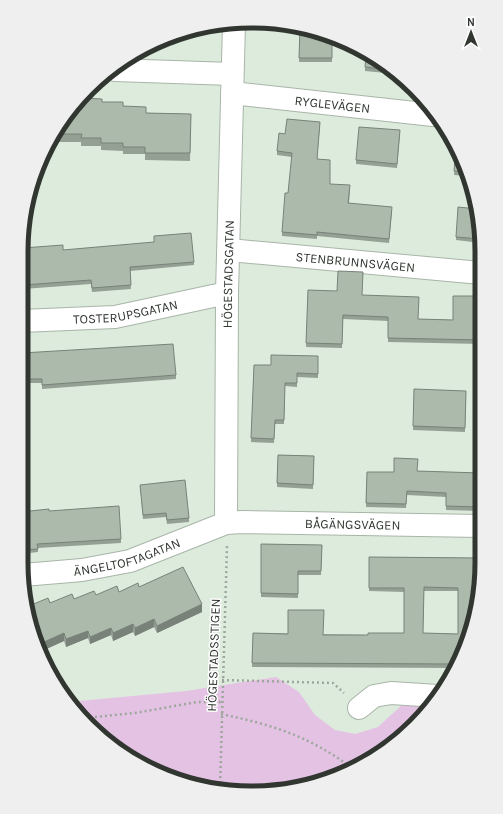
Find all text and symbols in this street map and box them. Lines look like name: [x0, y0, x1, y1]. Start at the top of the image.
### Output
north arrow: [451, 12, 491, 52]
text: N: [467, 16, 475, 29]
street label: RYGLEVÄGEN: [294, 93, 371, 116]
street label: HÖGESTADSGATAN: [219, 220, 237, 328]
street label: STENBRUNNSVÄGEN: [295, 249, 416, 275]
street label: TOSTERUPSGATAN: [73, 297, 179, 327]
street label: BÅGÄNGSVÄGEN: [305, 515, 401, 533]
street label: ÄNGELTOFTAGATAN: [73, 535, 182, 579]
street label: HÖGESTADSSTIGEN: [203, 598, 223, 712]

